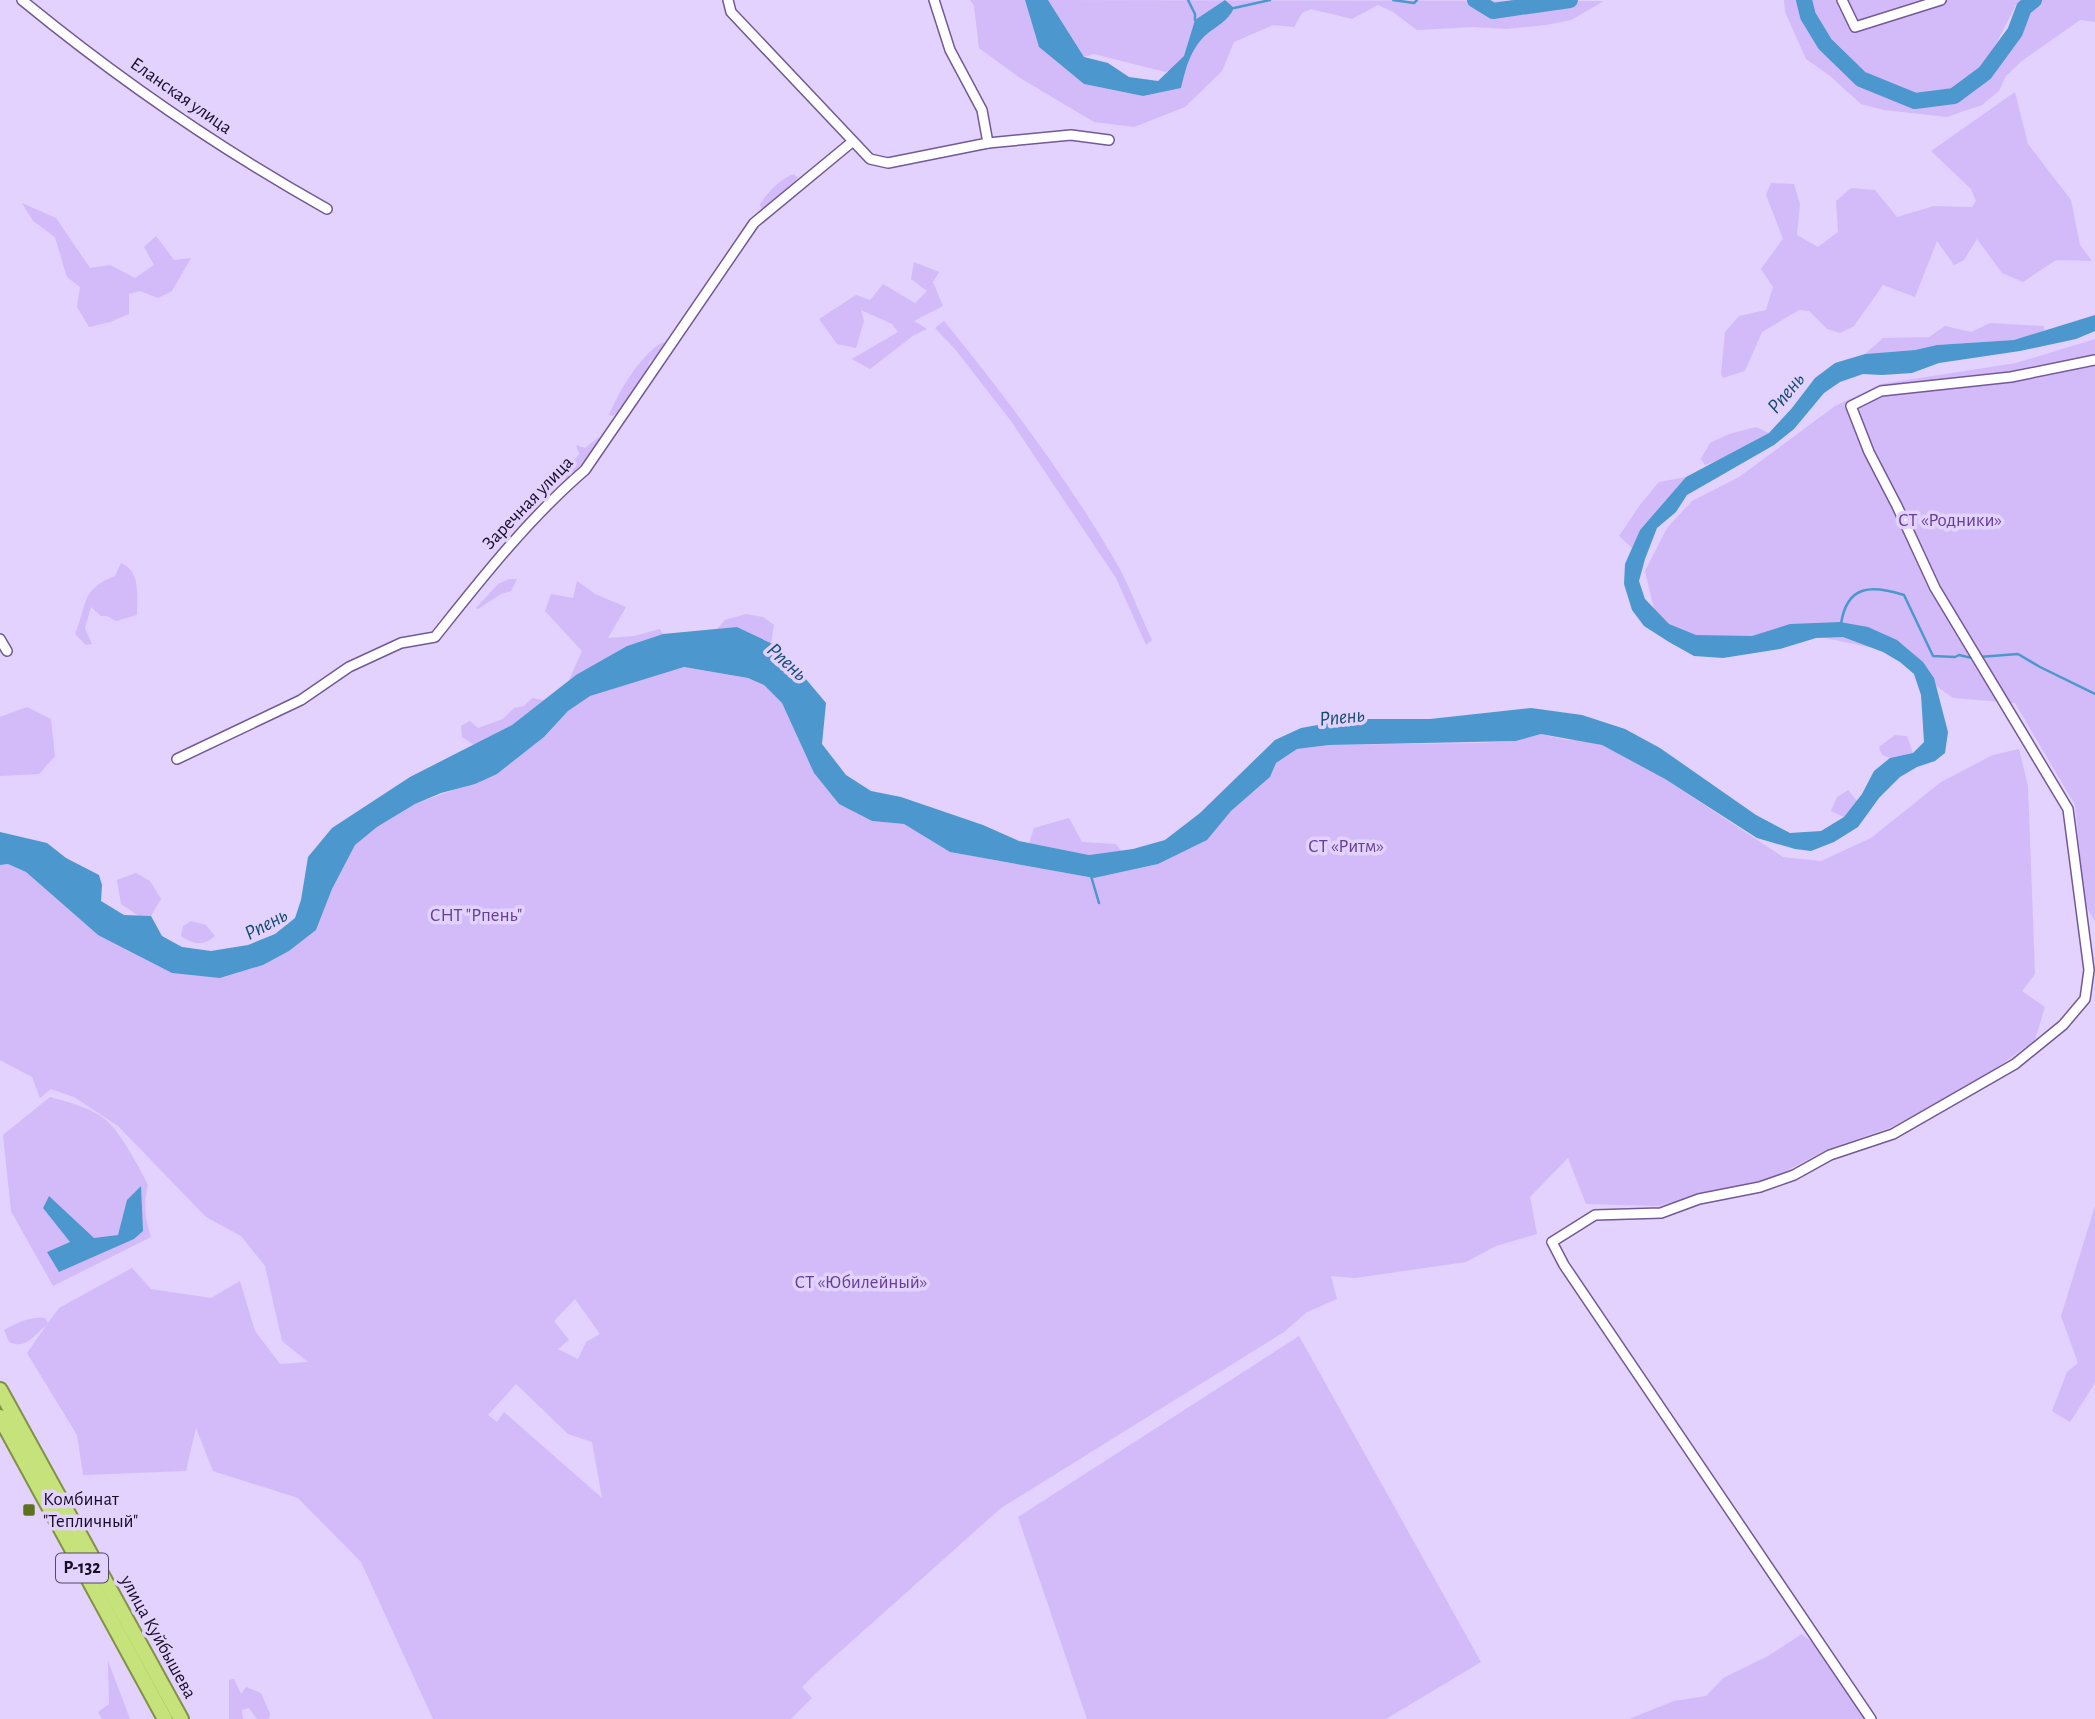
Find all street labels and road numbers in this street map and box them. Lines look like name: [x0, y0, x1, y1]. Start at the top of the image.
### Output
street label: Еланская улица: [127, 54, 235, 138]
street label: Заречная улица: [479, 453, 577, 553]
road number: Р-132: [56, 1554, 108, 1582]
street label: улица Куйбышева: [116, 1571, 200, 1702]

